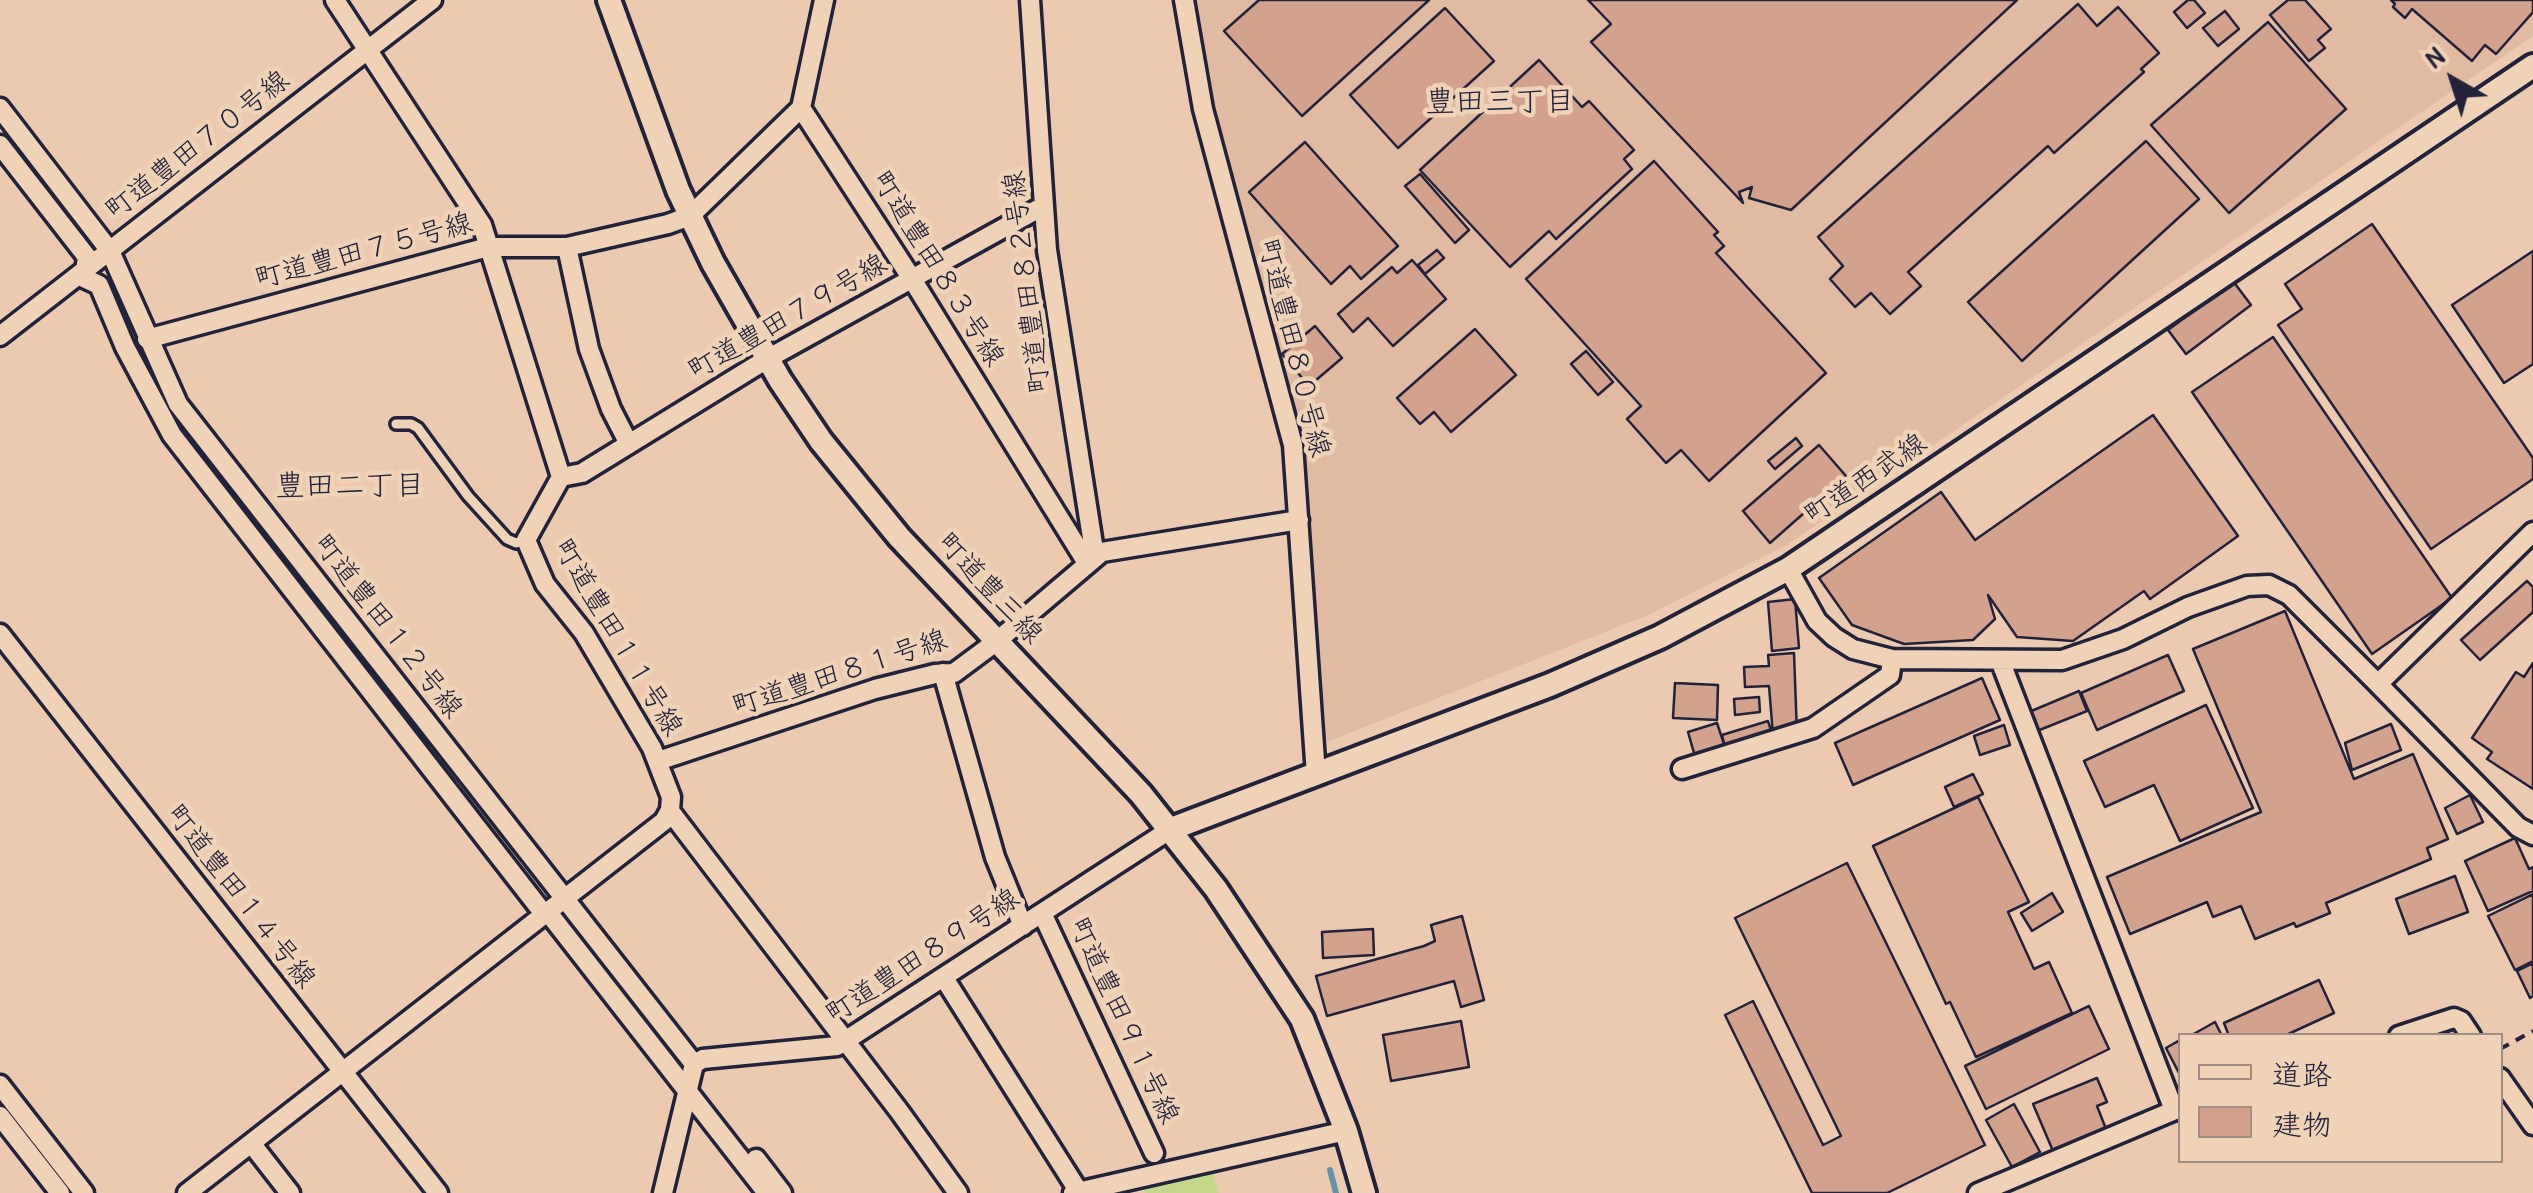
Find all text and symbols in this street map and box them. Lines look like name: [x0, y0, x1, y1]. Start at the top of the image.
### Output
north arrow: [2403, 30, 2503, 130]
text: N: [2416, 37, 2452, 76]
street label: 町道豊田７０号線: [99, 64, 297, 228]
district label: 豊田三丁目: [1425, 85, 1575, 121]
street label: 町道豊田８３号線: [863, 165, 1011, 373]
street label: 町道豊田８２号線: [998, 169, 1058, 395]
street label: 町道豊田７５号線: [251, 207, 477, 297]
street label: 町道豊田８０号線: [1250, 235, 1336, 461]
street label: 町道豊田７９号線: [683, 247, 893, 389]
street label: 町道西武線: [1799, 427, 1933, 533]
district label: 豊田二丁目: [275, 469, 425, 505]
street label: 町道豊三線: [929, 526, 1049, 652]
street label: 町道豊田１２号線: [305, 528, 469, 726]
street label: 町道豊田１１号線: [545, 533, 689, 743]
street label: 町道豊田８１号線: [728, 623, 952, 725]
street label: 町道豊田１４号線: [158, 798, 322, 996]
street label: 町道豊田８９号線: [820, 882, 1026, 1032]
street label: 町道豊田９１号線: [1060, 912, 1186, 1130]
legend: [2178, 1033, 2503, 1163]
text: 道路: [2272, 1054, 2332, 1094]
text: 建物: [2272, 1104, 2332, 1144]

